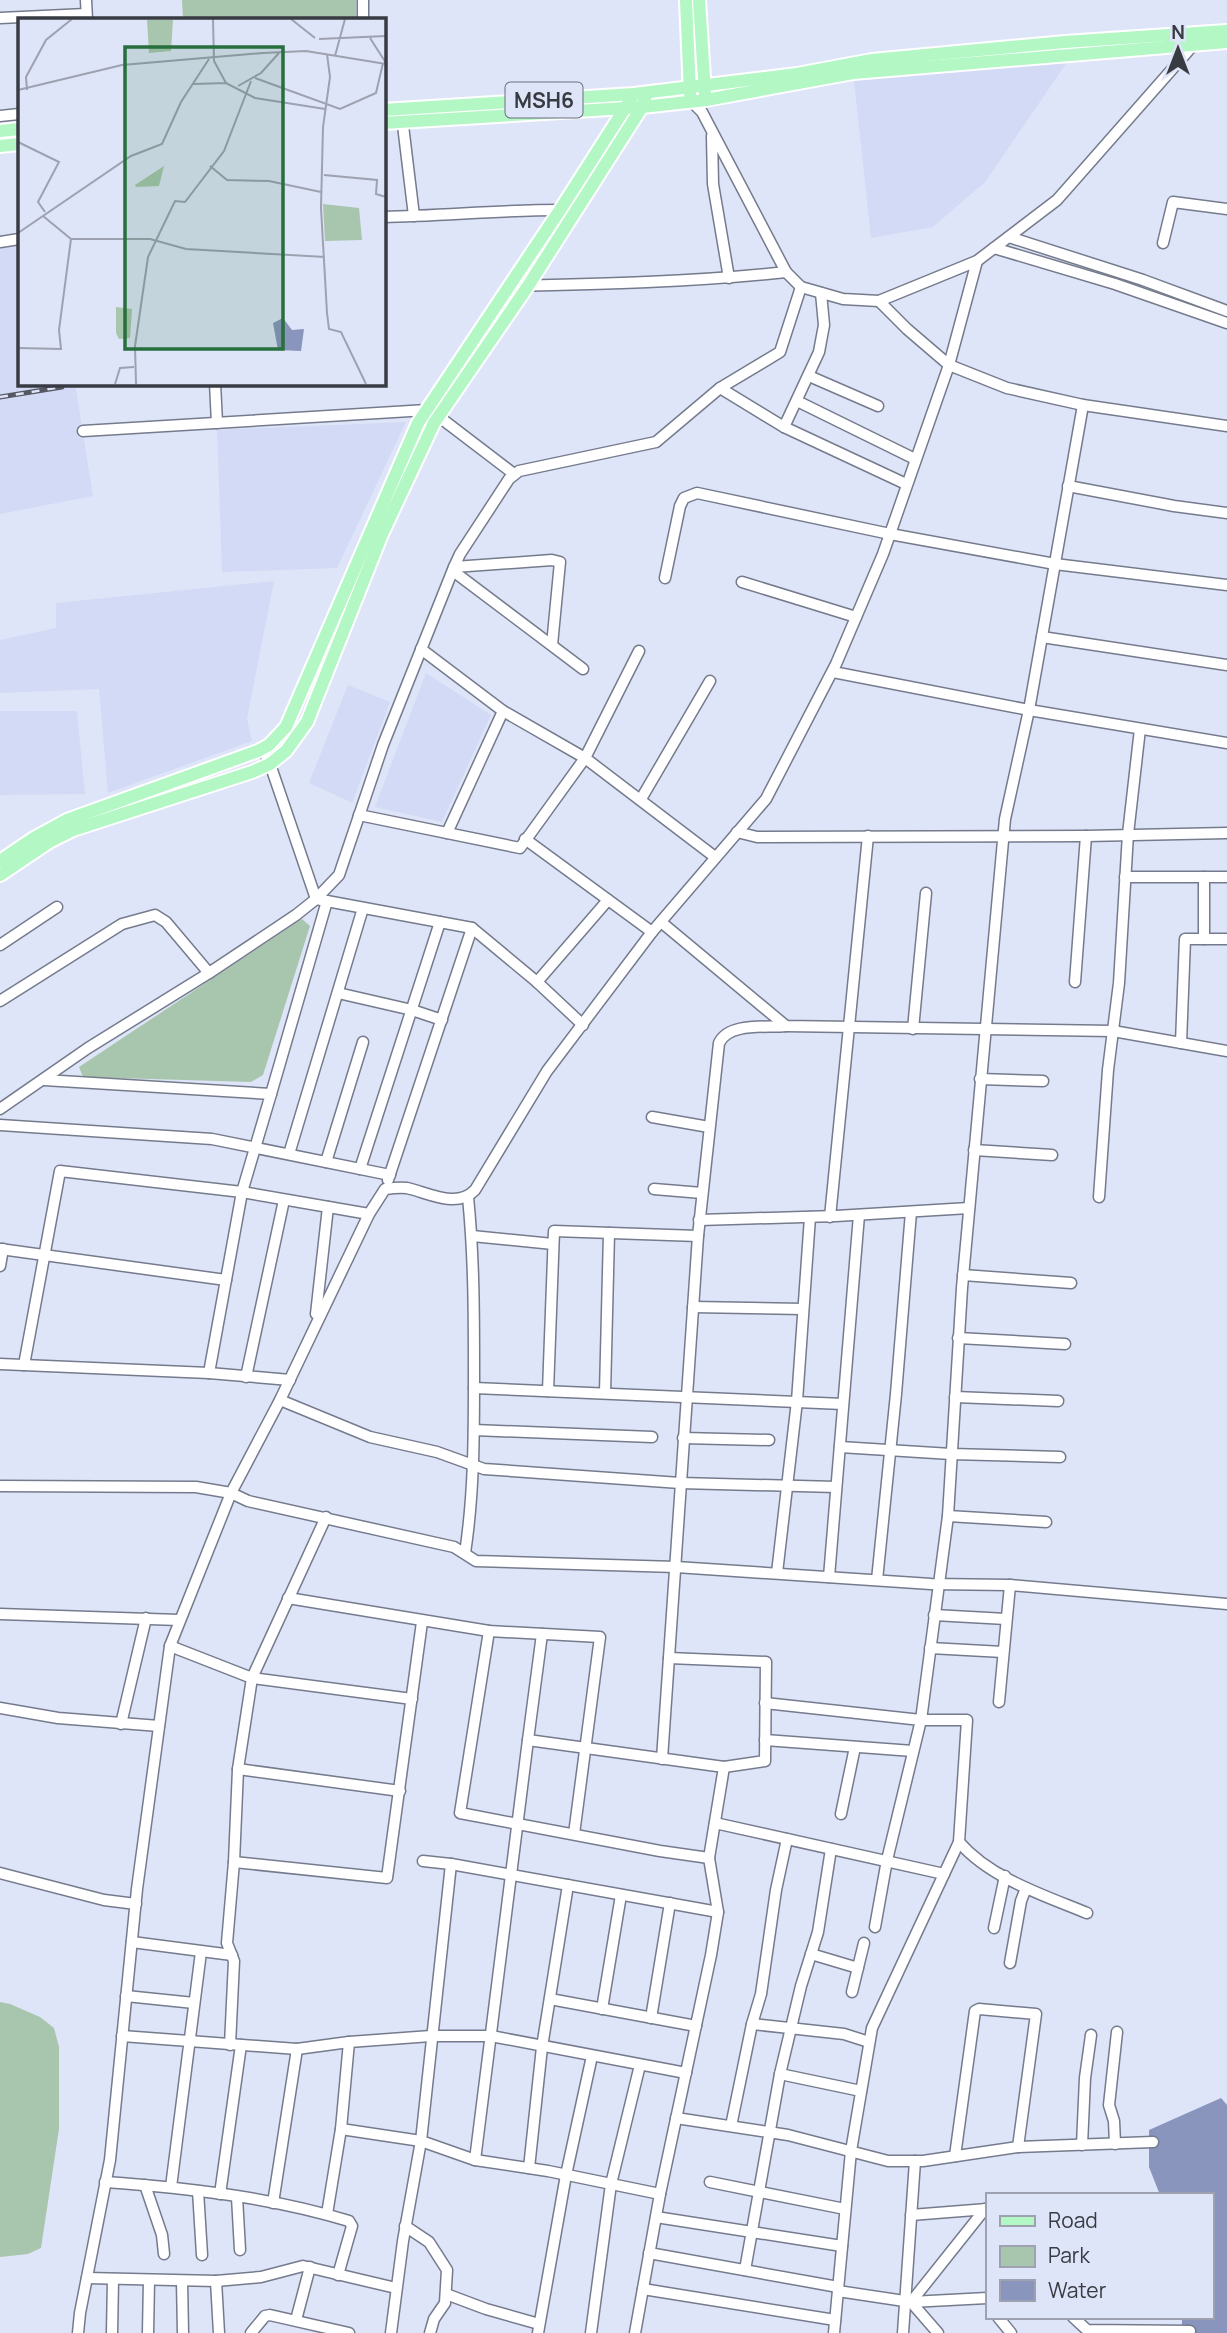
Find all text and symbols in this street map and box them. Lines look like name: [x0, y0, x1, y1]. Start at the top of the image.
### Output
north arrow: [1143, 14, 1213, 84]
inset map: [18, 18, 385, 385]
text: N: [1171, 19, 1185, 45]
road number: MSH6: [505, 82, 582, 118]
legend: [986, 2193, 1213, 2319]
text: Road: [1048, 2206, 1098, 2234]
text: Park: [1048, 2241, 1090, 2269]
text: Water: [1048, 2276, 1107, 2304]

